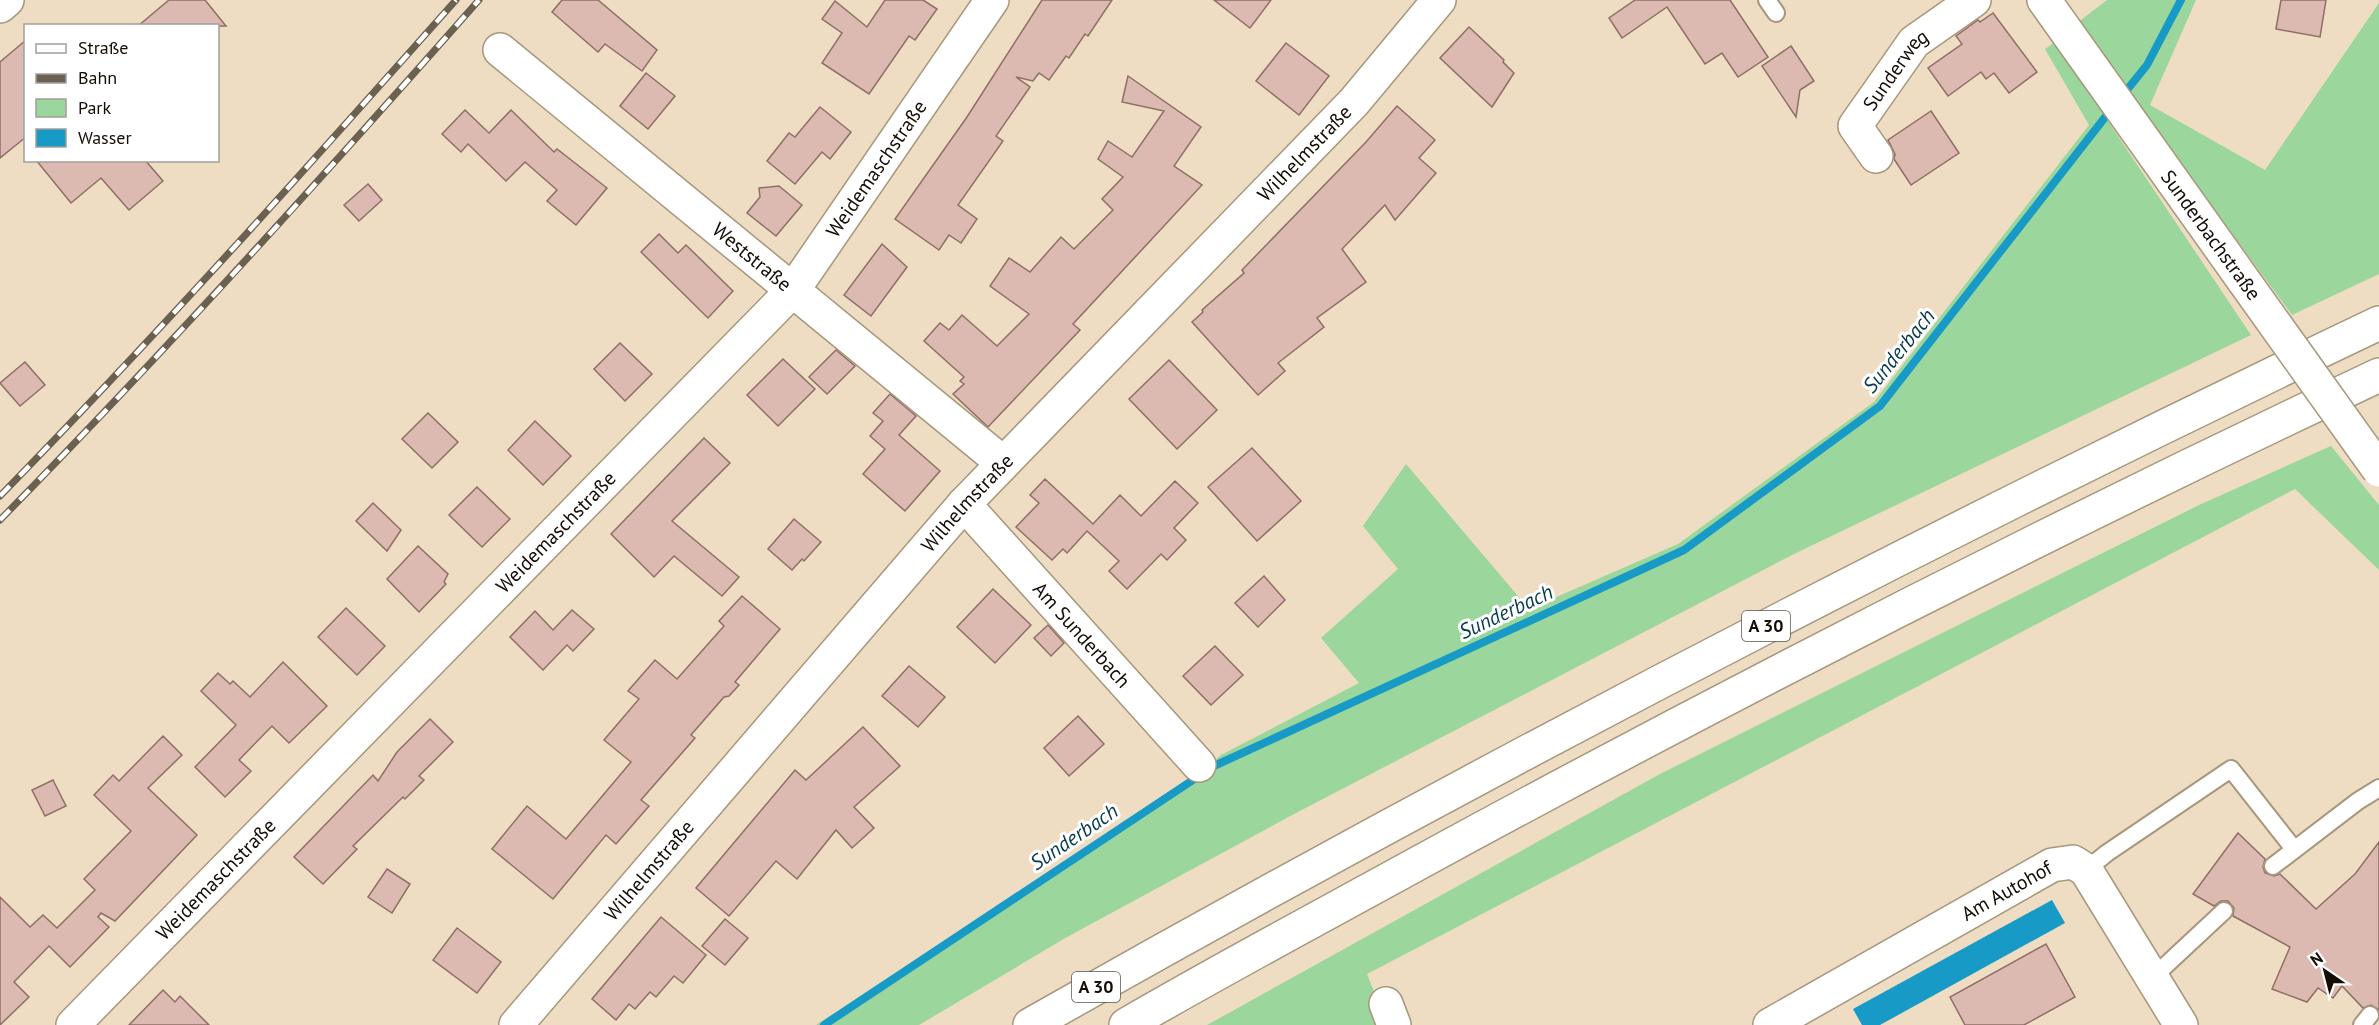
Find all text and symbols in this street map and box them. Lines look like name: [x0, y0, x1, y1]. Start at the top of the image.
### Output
street label: Sunderweg: [1857, 23, 1933, 116]
legend: [24, 24, 219, 162]
text: Straße: [78, 36, 129, 59]
text: Bahn: [78, 66, 117, 89]
street label: Weidemaschstraße: [820, 95, 932, 242]
text: Park: [78, 96, 111, 119]
street label: Wilhelmstraße: [1252, 99, 1357, 207]
text: Wasser: [78, 126, 132, 149]
street label: Sunderbachstraße: [2155, 165, 2267, 305]
street label: Weststraße: [707, 217, 797, 297]
water label: Sunderbach: [1856, 303, 1941, 398]
street label: Wilhelmstraße: [915, 448, 1019, 558]
street label: Weidemaschstraße: [490, 466, 621, 599]
street label: Am Sunderbach: [1027, 576, 1136, 693]
water label: Sunderbach: [1454, 578, 1557, 645]
road number: A 30: [1742, 611, 1790, 641]
water label: Sunderbach: [1024, 797, 1123, 876]
street label: Weidemaschstraße: [150, 813, 281, 946]
street label: Wilhelmstraße: [598, 814, 700, 926]
street label: Am Autohof: [1957, 854, 2058, 927]
north arrow: [2295, 941, 2355, 1001]
text: N: [2306, 948, 2326, 970]
road number: A 30: [1072, 972, 1120, 1002]

